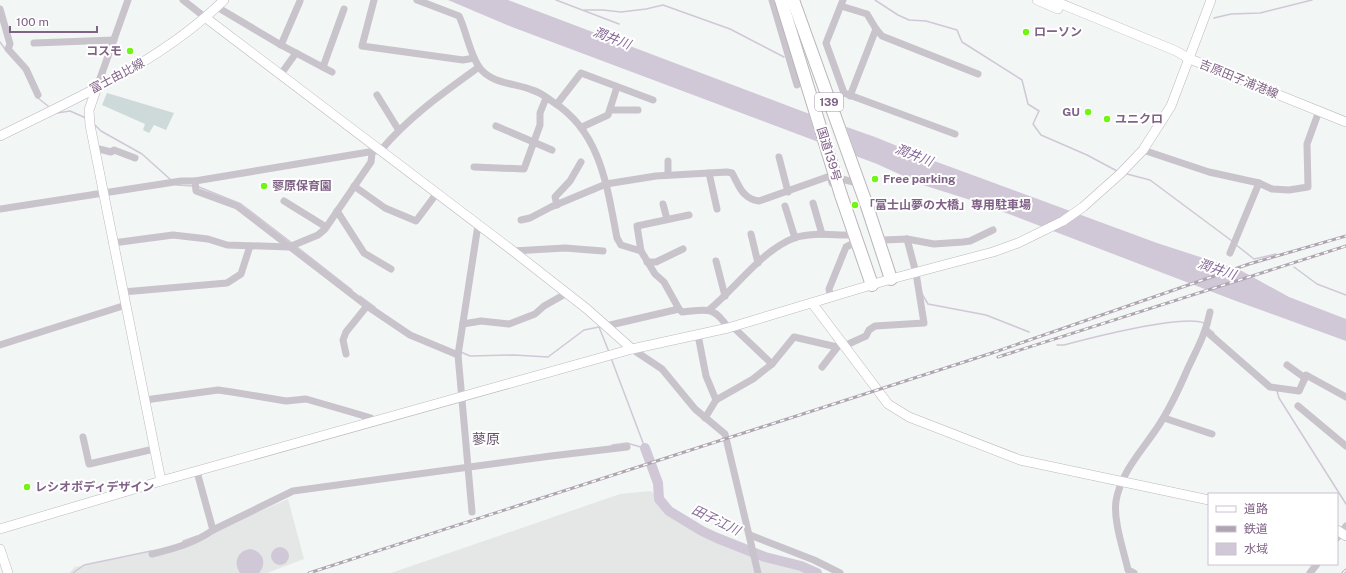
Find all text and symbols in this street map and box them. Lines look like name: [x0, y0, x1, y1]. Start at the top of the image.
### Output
scale bar: [10, 8, 97, 34]
text: 100 m: [16, 15, 49, 29]
water label: 潤井川: [591, 24, 635, 53]
place label: ローソン: [1034, 25, 1082, 39]
marker: ローソン: [1021, 27, 1031, 37]
place label: コスモ: [86, 44, 122, 58]
marker: コスモ: [125, 46, 135, 56]
street label: 富士由比線: [87, 56, 147, 96]
street label: 吉原田子浦港線: [1197, 57, 1281, 101]
road number: 139: [815, 93, 843, 111]
place label: GU: [1062, 105, 1080, 119]
marker: GU: [1083, 107, 1093, 117]
place label: ユニクロ: [1115, 112, 1163, 126]
marker: ユニクロ: [1102, 114, 1112, 124]
street label: 国道139号: [814, 125, 844, 183]
water label: 潤井川: [893, 141, 937, 170]
place label: Free parking: [883, 172, 956, 186]
marker: Free parking: [870, 174, 880, 184]
place label: 蓼原保育園: [272, 179, 332, 193]
marker: 蓼原保育園: [259, 181, 269, 191]
place label: 「富士山夢の大橋」専用駐車場: [863, 198, 1031, 212]
marker: 「富士山夢の大橋」専用駐車場: [850, 200, 860, 210]
water label: 潤井川: [1196, 256, 1240, 283]
district label: 蓼原: [472, 431, 500, 447]
place label: レシオボディデザイン: [35, 480, 154, 494]
marker: レシオボディデザイン: [22, 482, 32, 492]
legend: [1208, 493, 1338, 565]
water label: 田子江川: [689, 502, 744, 539]
text: 道路: [1244, 502, 1268, 516]
text: 鉄道: [1244, 522, 1268, 536]
text: 水域: [1244, 542, 1268, 556]

